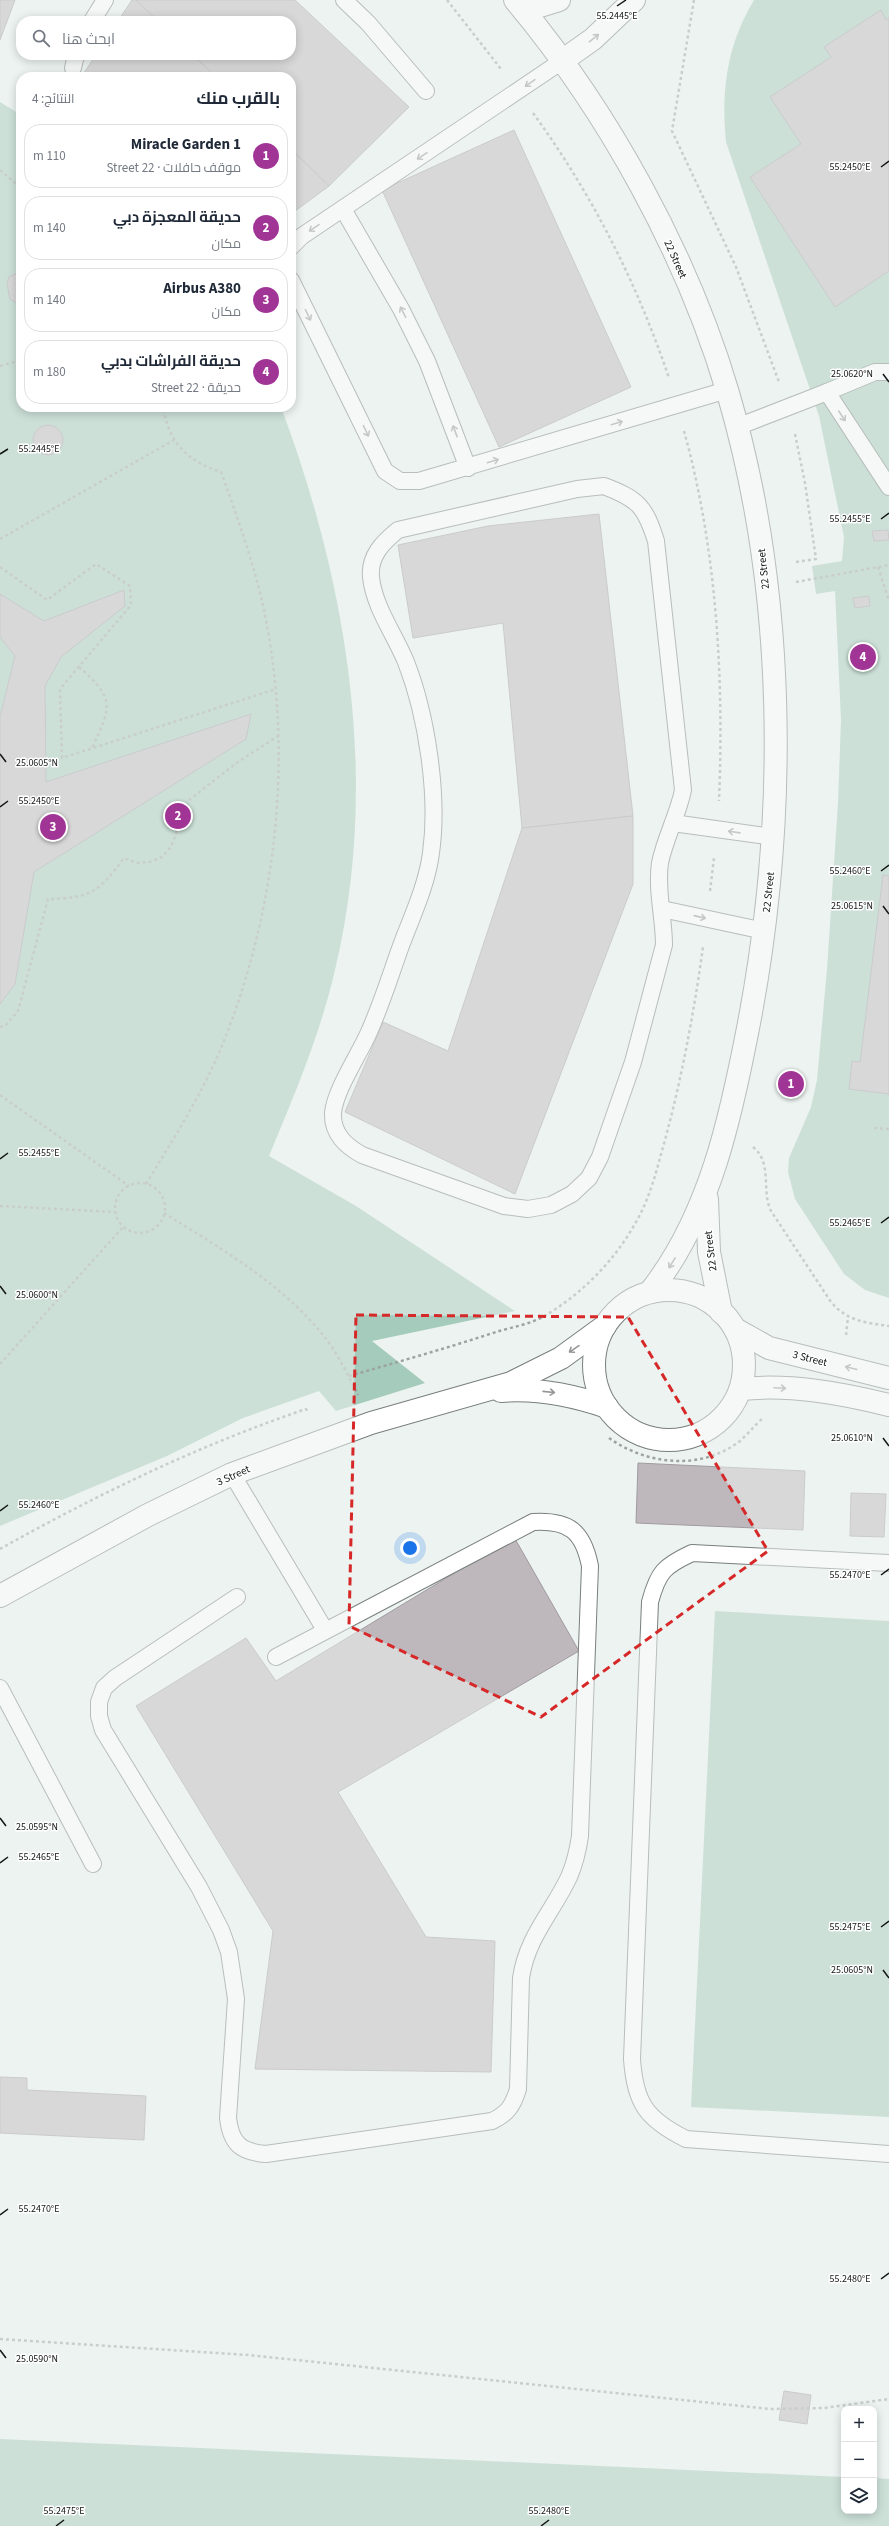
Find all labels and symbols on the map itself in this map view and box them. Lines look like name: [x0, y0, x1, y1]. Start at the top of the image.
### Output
text: 55.2445°E: [597, 9, 637, 23]
one-way arrow: [588, 33, 599, 42]
one-way arrow: [525, 79, 536, 87]
one-way arrow: [417, 151, 428, 160]
text: 55.2450°E: [830, 160, 870, 174]
one-way arrow: [309, 224, 320, 232]
street label: 22 Street: [660, 238, 691, 281]
one-way arrow: [399, 306, 406, 318]
one-way arrow: [305, 309, 312, 321]
text: 25.0620°N: [831, 367, 873, 381]
one-way arrow: [839, 410, 847, 422]
one-way arrow: [611, 419, 624, 426]
one-way arrow: [363, 425, 370, 437]
one-way arrow: [450, 426, 458, 438]
text: 55.2445°E: [19, 442, 59, 456]
one-way arrow: [486, 457, 499, 464]
text: 55.2455°E: [830, 512, 870, 526]
street label: 22 Street: [754, 548, 773, 590]
pin: 4: [850, 642, 876, 672]
text: 25.0605°N: [16, 756, 58, 770]
text: 55.2450°E: [19, 794, 59, 808]
pin: 2: [165, 801, 191, 831]
pin: 3: [40, 812, 66, 842]
one-way arrow: [728, 828, 741, 836]
text: 55.2460°E: [830, 864, 870, 878]
street label: 22 Street: [759, 871, 778, 913]
text: 25.0615°N: [831, 899, 873, 913]
one-way arrow: [693, 914, 706, 922]
pin: 1: [778, 1069, 804, 1099]
text: 55.2455°E: [19, 1146, 59, 1160]
text: 55.2465°E: [830, 1216, 870, 1230]
street label: 22 Street: [701, 1230, 720, 1272]
one-way arrow: [668, 1257, 676, 1268]
text: 25.0600°N: [16, 1288, 58, 1302]
one-way arrow: [569, 1345, 580, 1353]
street label: 3 Street: [791, 1347, 829, 1370]
one-way arrow: [845, 1364, 858, 1372]
one-way arrow: [773, 1384, 786, 1391]
one-way arrow: [542, 1388, 555, 1396]
text: 25.0610°N: [831, 1431, 873, 1445]
street label: 3 Street: [214, 1461, 253, 1489]
text: 55.2460°E: [19, 1498, 59, 1512]
your location: [400, 1538, 420, 1558]
text: 55.2470°E: [830, 1568, 870, 1582]
text: 25.0595°N: [16, 1820, 58, 1834]
text: 55.2465°E: [19, 1850, 59, 1864]
text: 55.2475°E: [830, 1920, 870, 1934]
text: 25.0605°N: [831, 1963, 873, 1977]
text: 55.2470°E: [19, 2202, 59, 2216]
text: 55.2480°E: [830, 2272, 870, 2286]
text: 25.0590°N: [16, 2352, 58, 2366]
text: 55.2475°E: [44, 2504, 84, 2518]
text: 55.2480°E: [529, 2504, 569, 2518]

